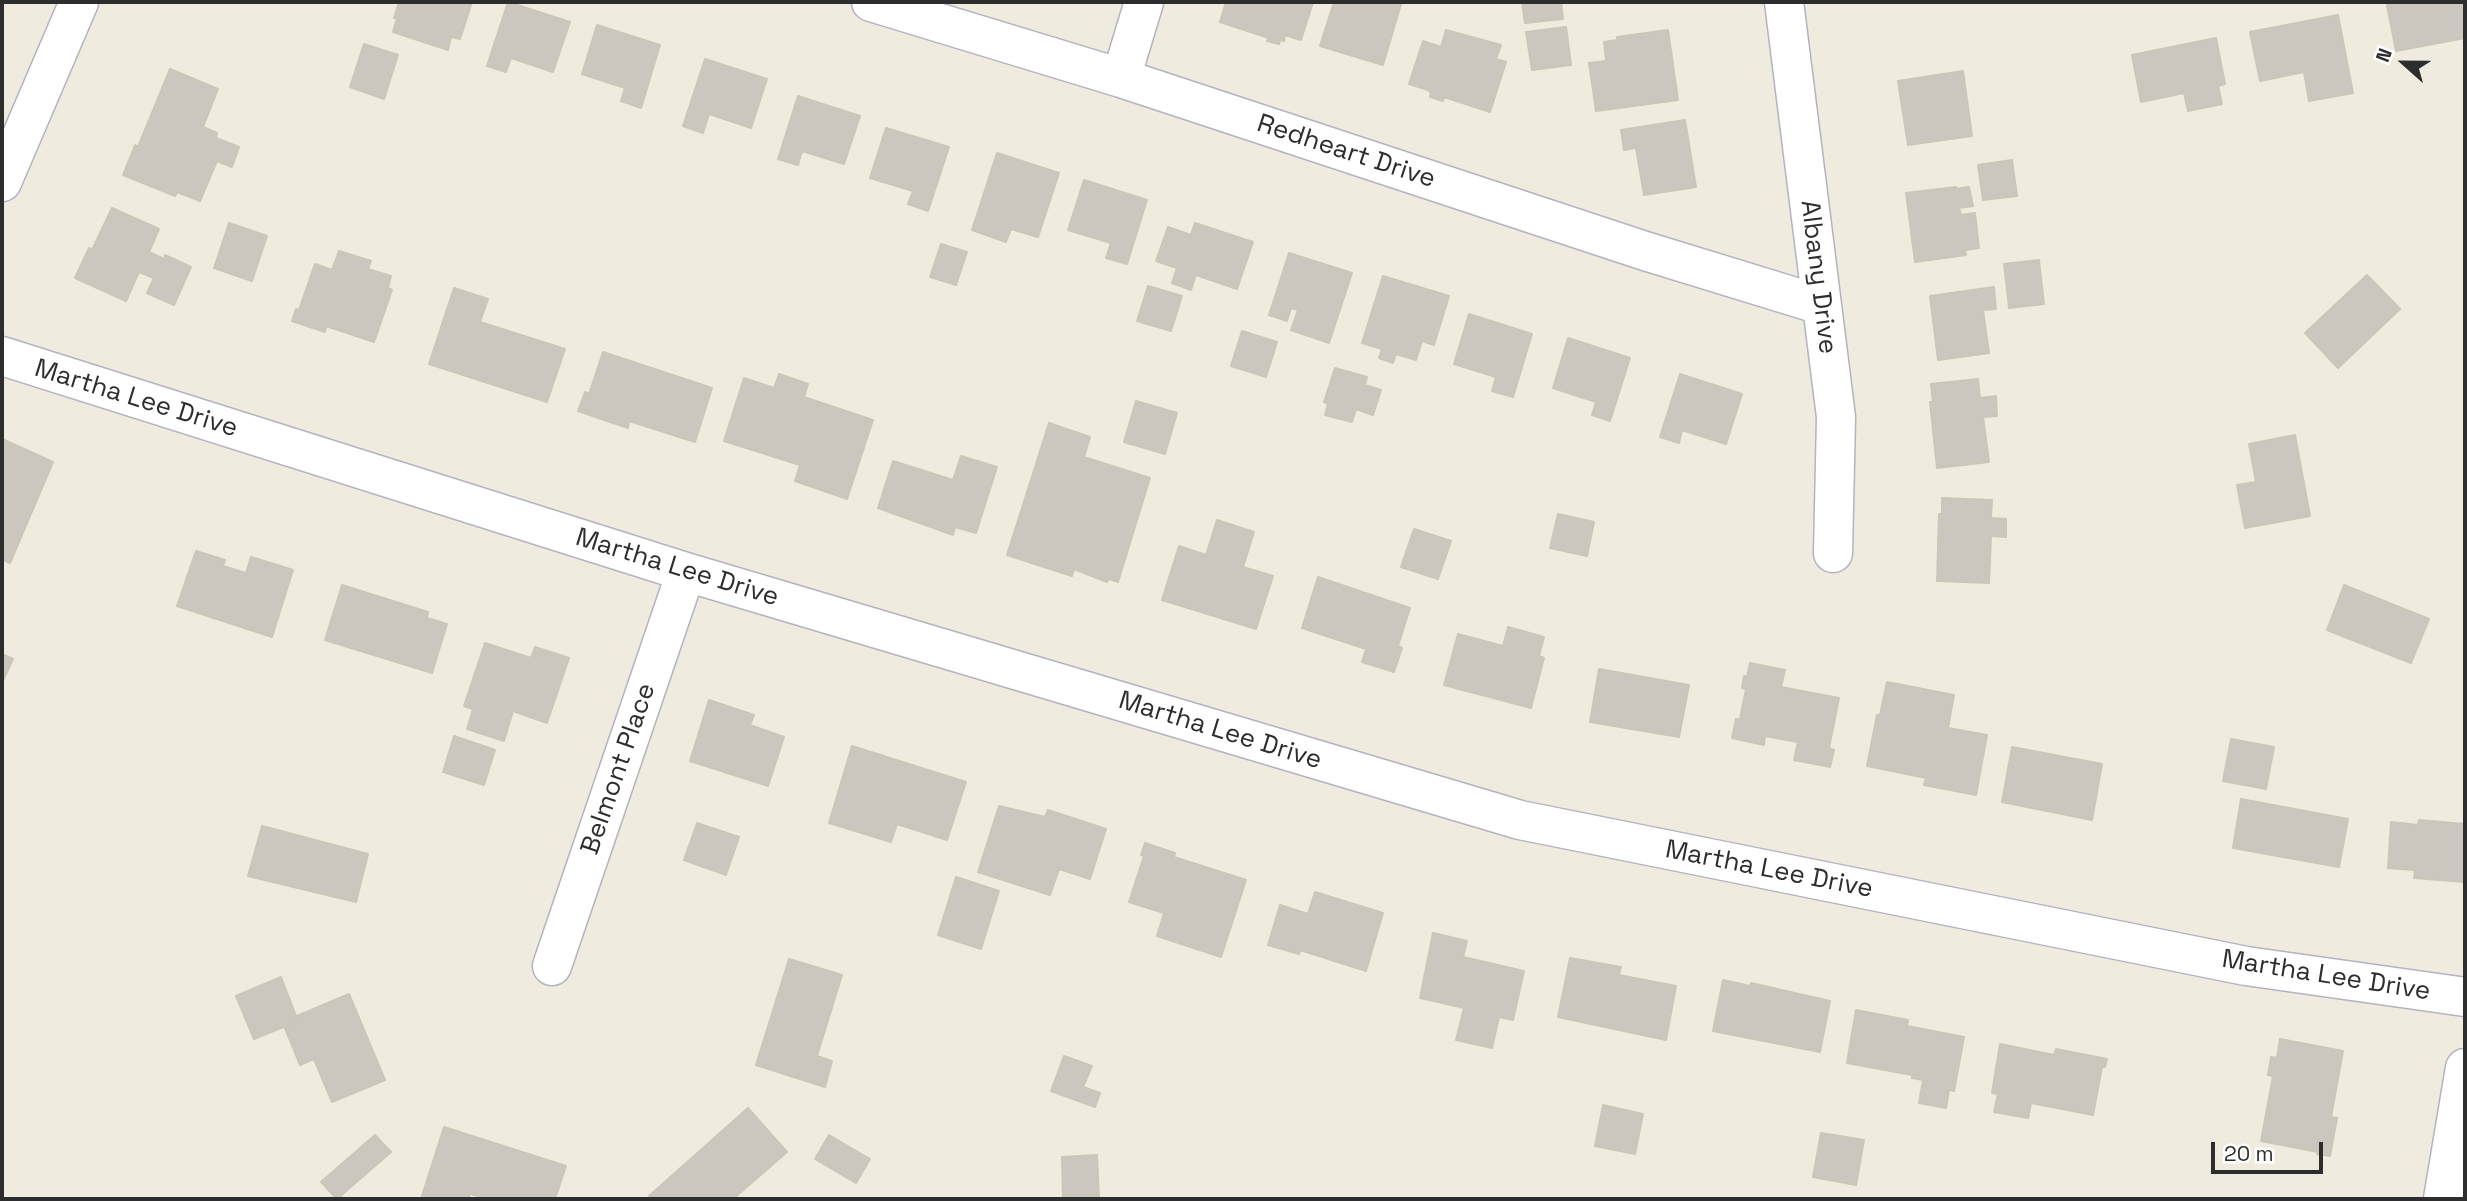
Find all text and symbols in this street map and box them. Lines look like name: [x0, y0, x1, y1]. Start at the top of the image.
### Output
north arrow: [2369, 28, 2439, 98]
text: N: [2370, 45, 2398, 66]
street label: Redheart Drive: [1253, 108, 1439, 196]
street label: Albany Drive: [1793, 198, 1843, 356]
street label: Martha Lee Drive: [31, 353, 241, 445]
street label: Martha Lee Drive: [572, 522, 782, 614]
street label: Belmont Place: [575, 679, 663, 859]
street label: Martha Lee Drive: [1115, 685, 1325, 777]
street label: Martha Lee Drive: [1663, 835, 1875, 905]
street label: Martha Lee Drive: [2220, 944, 2432, 1008]
scale bar: [2215, 1128, 2327, 1172]
text: 20 m: [2224, 1140, 2274, 1167]

